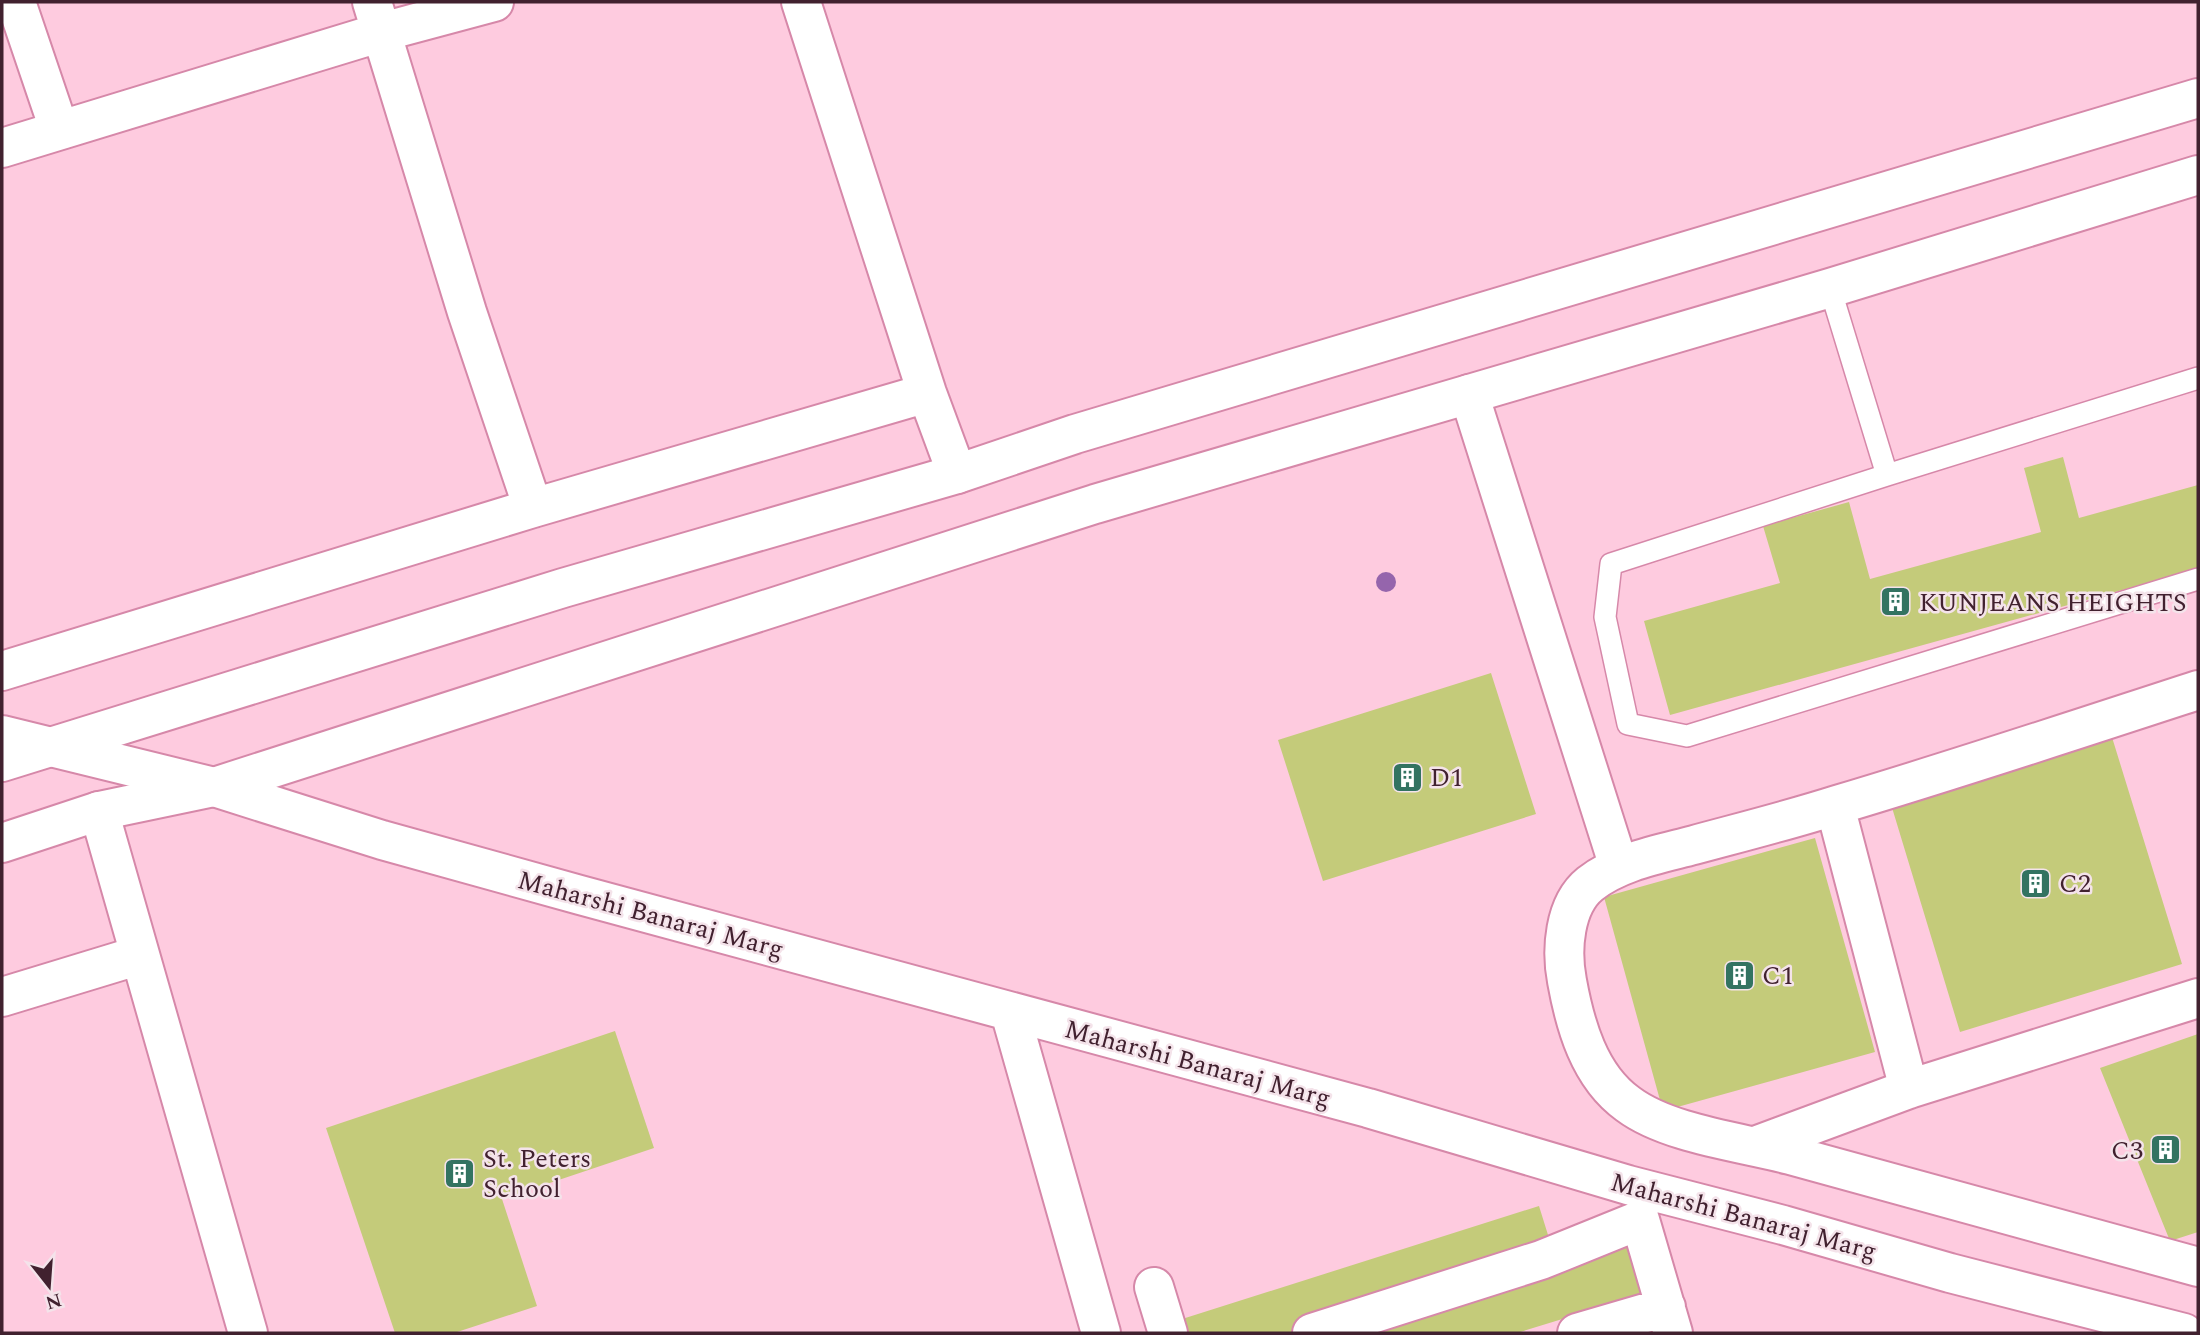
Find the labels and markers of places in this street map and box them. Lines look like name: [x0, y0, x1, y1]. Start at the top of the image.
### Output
place label: KUNJEANS HEIGHTS: [1919, 583, 2187, 623]
building icon: KUNJEANS HEIGHTS: [1879, 585, 1913, 619]
place label: D1: [1430, 758, 1463, 798]
building icon: D1: [1390, 760, 1424, 794]
place label: C2: [2059, 864, 2091, 904]
building icon: C2: [2019, 866, 2053, 900]
place label: C1: [1762, 956, 1794, 996]
building icon: C1: [1722, 958, 1756, 992]
place label: C3: [2111, 1131, 2143, 1171]
building icon: C3: [2149, 1133, 2183, 1167]
place label: St. Peters School: [483, 1139, 591, 1209]
building icon: St. Peters School: [443, 1156, 477, 1190]

